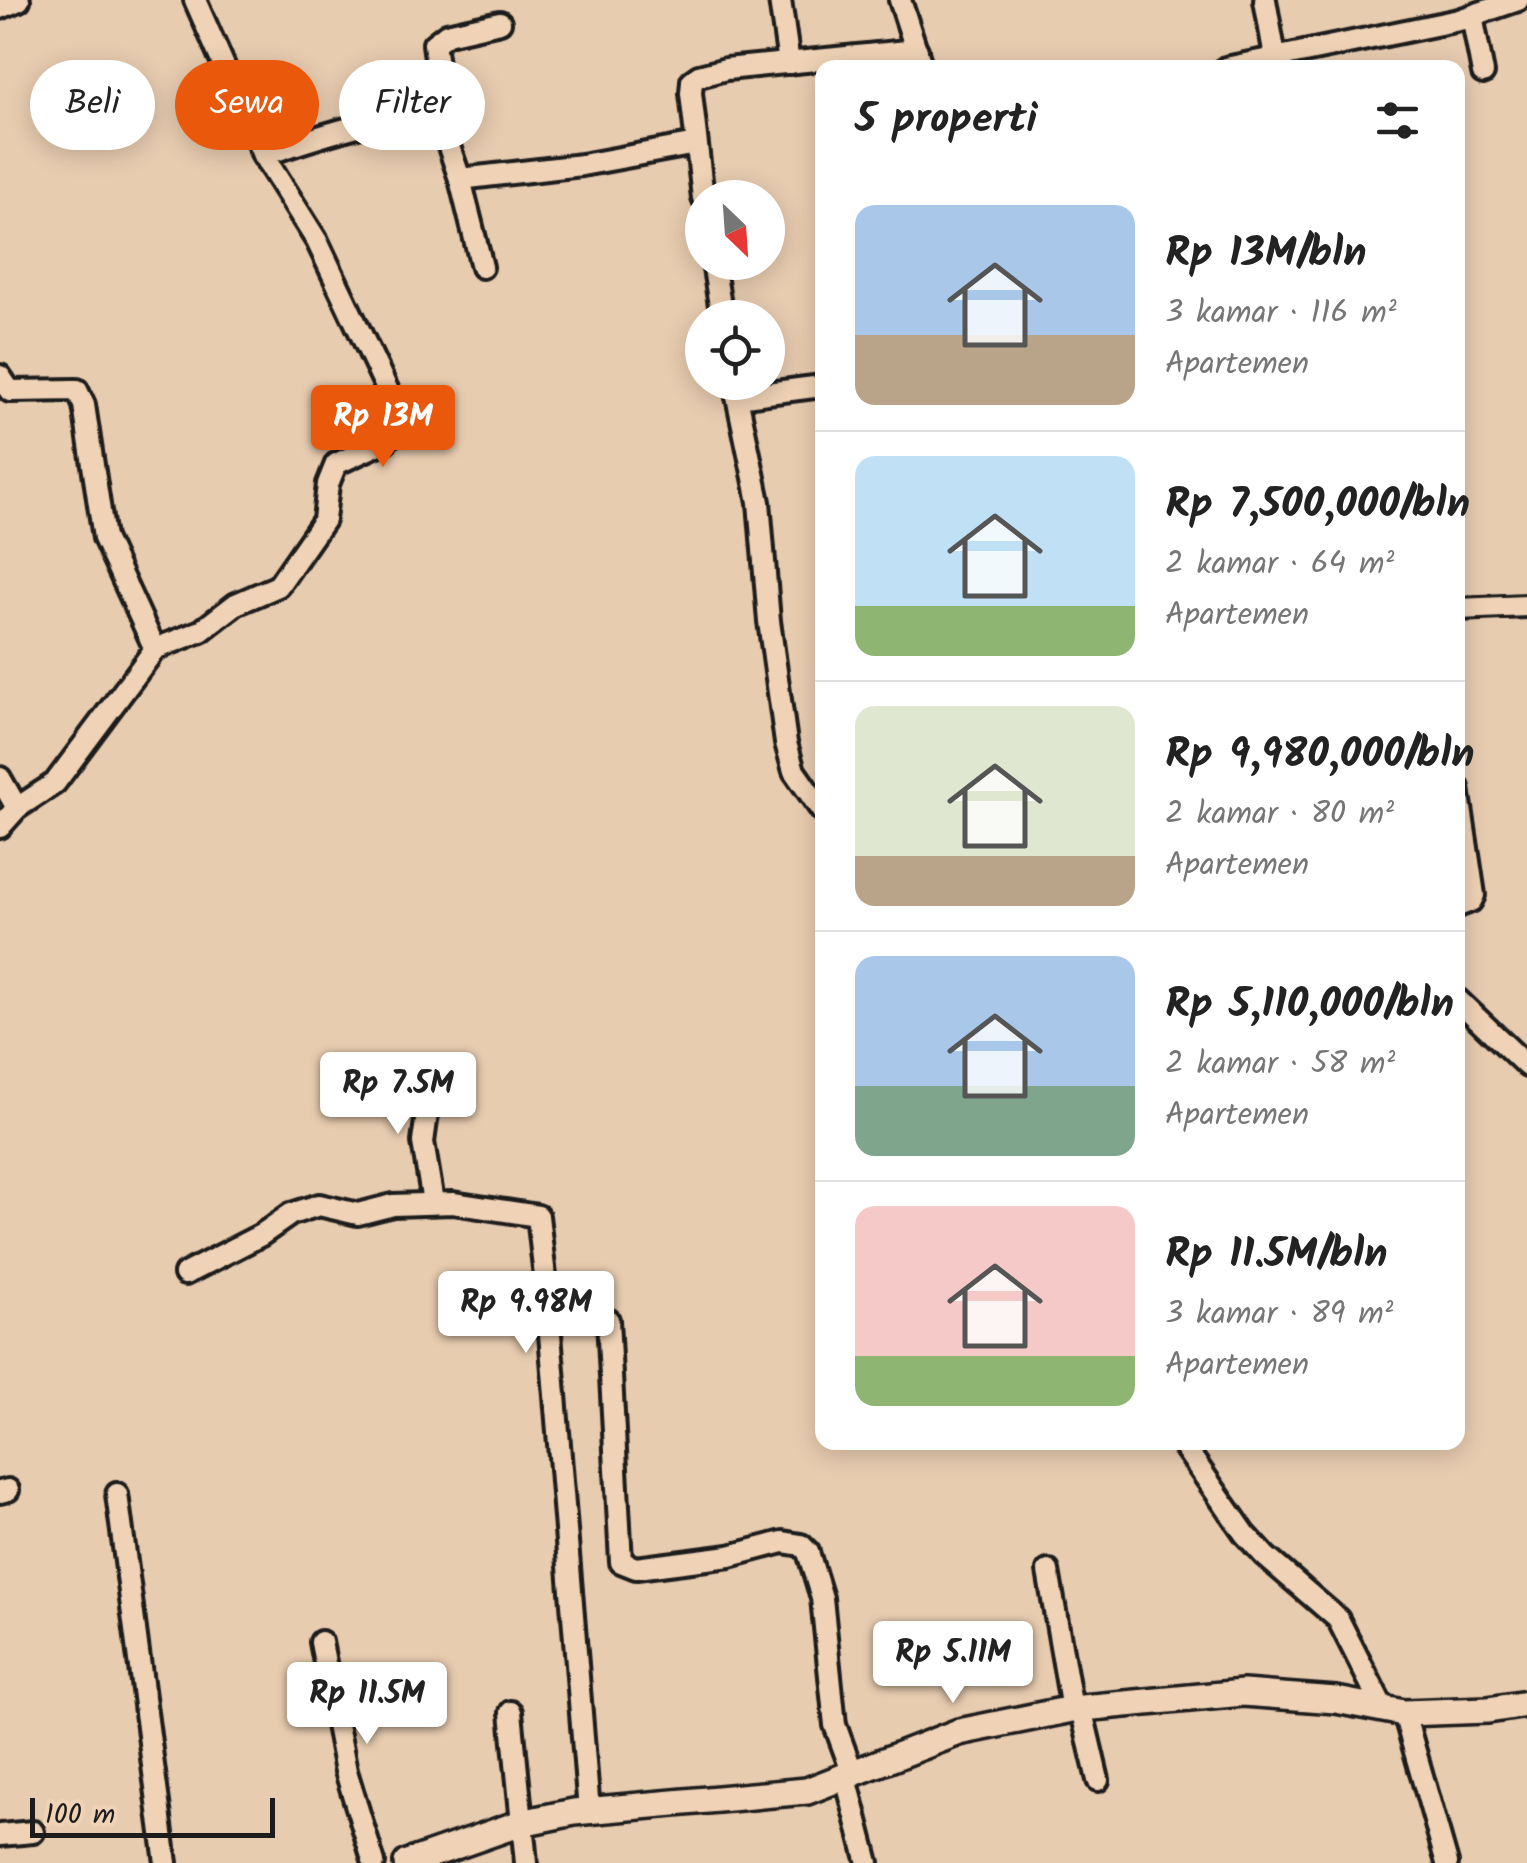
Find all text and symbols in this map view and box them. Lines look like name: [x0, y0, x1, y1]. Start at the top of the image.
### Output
chip: Beli: [30, 60, 155, 150]
chip: Sewa: [175, 60, 319, 150]
chip: Filter: [339, 60, 485, 150]
text: 5 properti: [855, 87, 1038, 154]
icon: filters: [1370, 93, 1425, 148]
north arrow: [685, 180, 785, 280]
map controls: [685, 180, 785, 400]
text: Rp 13M/bln: [1165, 221, 1367, 288]
icon: home: [935, 245, 1055, 365]
text: 3 kamar · 116 m²: [1165, 288, 1397, 339]
button: locate: [685, 300, 785, 400]
text: Apartemen: [1165, 339, 1309, 390]
pin: Rp 13M: [302, 385, 464, 470]
text: Rp 13M: [333, 392, 433, 443]
text: Rp 7,500,000/bln: [1165, 472, 1470, 539]
icon: home: [935, 496, 1055, 616]
text: 2 kamar · 64 m²: [1165, 539, 1394, 590]
text: Apartemen: [1165, 590, 1309, 641]
text: Rp 9,980,000/bln: [1165, 722, 1475, 789]
icon: home: [935, 746, 1055, 866]
text: 2 kamar · 80 m²: [1165, 789, 1394, 840]
text: Apartemen: [1165, 840, 1309, 891]
text: Rp 5,110,000/bln: [1165, 972, 1454, 1039]
icon: home: [935, 996, 1055, 1116]
text: 2 kamar · 58 m²: [1165, 1039, 1395, 1090]
pin: Rp 7.5M: [306, 1052, 490, 1137]
text: Rp 7.5M: [342, 1059, 454, 1110]
text: Apartemen: [1165, 1090, 1309, 1141]
text: Rp 11.5M/bln: [1165, 1222, 1387, 1289]
icon: home: [935, 1246, 1055, 1366]
pin: Rp 9.98M: [423, 1271, 629, 1356]
text: Rp 9.98M: [460, 1278, 592, 1329]
text: 3 kamar · 89 m²: [1165, 1289, 1393, 1340]
text: Apartemen: [1165, 1340, 1309, 1391]
pin: Rp 5.11M: [850, 1621, 1056, 1706]
text: Rp 5.11M: [895, 1628, 1011, 1679]
pin: Rp 11.5M: [264, 1662, 470, 1747]
text: Rp 11.5M: [309, 1669, 425, 1720]
scale bar: [30, 1793, 275, 1838]
text: 100 m: [45, 1793, 115, 1838]

